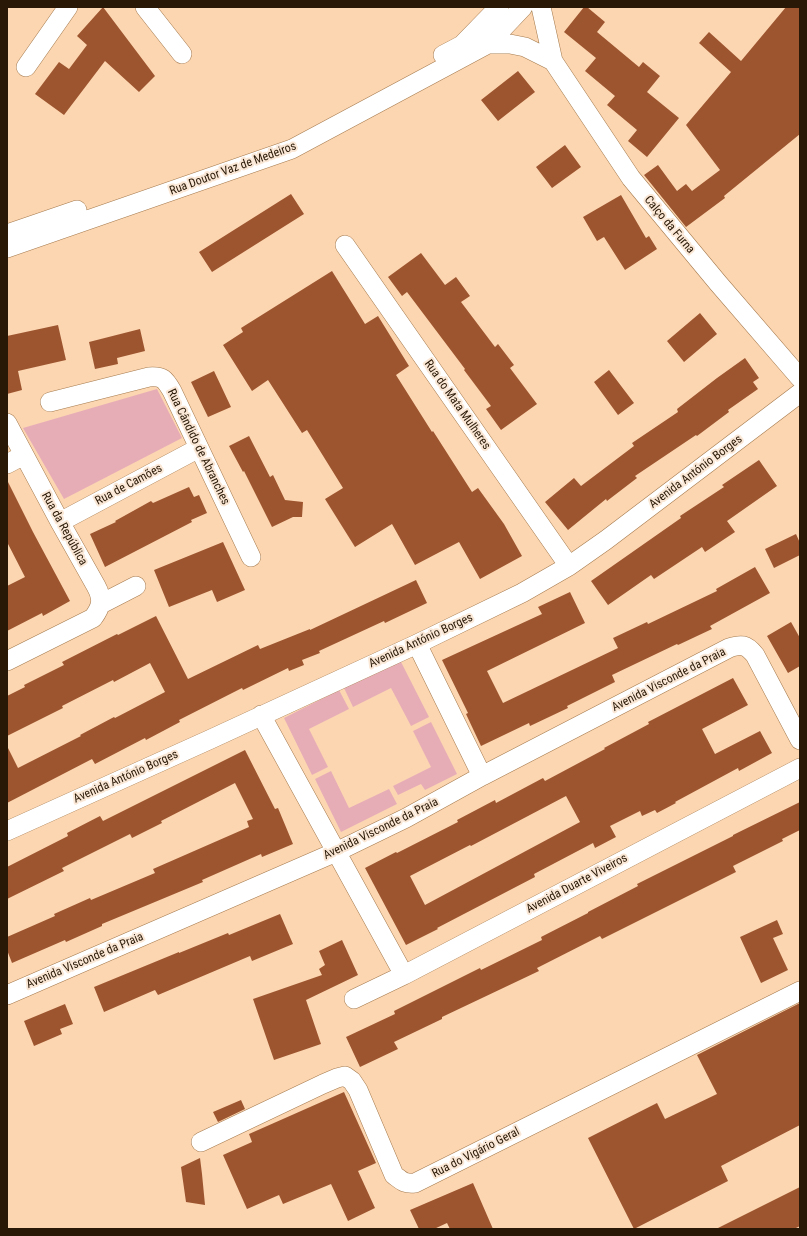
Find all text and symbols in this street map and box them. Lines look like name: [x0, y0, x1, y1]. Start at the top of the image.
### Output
street label: Rua Doutor Vaz de Medeiros: [168, 139, 298, 199]
street label: Calço da Furna: [641, 193, 697, 257]
street label: Rua do Mata Mulheres: [421, 357, 493, 453]
street label: Rua Cândido de Abranches: [164, 387, 232, 507]
street label: Avenida António Borges: [647, 432, 745, 512]
street label: Rua de Camões: [93, 461, 165, 509]
street label: Rua da República: [38, 490, 90, 568]
street label: Avenida António Borges: [367, 611, 475, 671]
street label: Avenida Visconde da Praia: [610, 645, 728, 715]
street label: Avenida António Borges: [71, 747, 181, 807]
street label: Avenida Visconde da Praia: [321, 795, 441, 863]
street label: Avenida Duarte Viveiros: [524, 851, 630, 917]
street label: Avenida Visconde da Praia: [24, 930, 146, 992]
street label: Rua do Vigário Geral: [430, 1125, 522, 1181]

